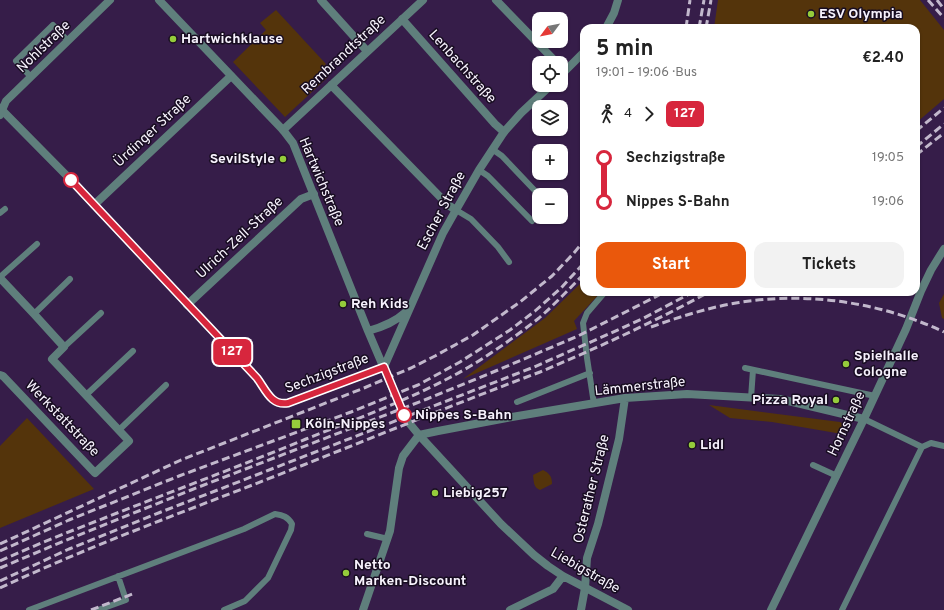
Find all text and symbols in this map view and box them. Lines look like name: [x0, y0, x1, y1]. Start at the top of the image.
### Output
place label: ESV Olympia: [819, 6, 903, 23]
marker: ESV Olympia: [806, 9, 816, 19]
street label: Rembrandtstraße: [298, 12, 390, 98]
north arrow: [532, 12, 568, 48]
map controls: [532, 12, 568, 224]
street label: Nohlstraße: [14, 17, 74, 77]
street label: Lenbachstraße: [425, 27, 499, 107]
place label: Hartwichklause: [181, 31, 283, 48]
marker: Hartwichklause: [168, 34, 178, 44]
text: 5 min: [596, 36, 653, 63]
text: €2.40: [862, 49, 904, 68]
button: locate: [532, 56, 568, 92]
text: 19:01 – 19:06 · Bus: [596, 65, 697, 81]
street label: Ürdinger Straße: [110, 90, 195, 171]
button: layers: [532, 100, 568, 136]
icon: walk: [596, 103, 618, 125]
icon: forward: [638, 103, 660, 125]
text: 127: [674, 105, 696, 122]
text: 4: [624, 106, 632, 122]
street label: Hartwichstraße: [295, 135, 347, 229]
button: +: [532, 144, 568, 180]
text: Sechzigstraße: [626, 149, 725, 168]
text: 19:05: [872, 150, 904, 166]
place label: SevilStyle: [210, 151, 275, 168]
marker: SevilStyle: [278, 154, 288, 164]
street label: Escher Straße: [414, 169, 470, 253]
unlabelled marker: [63, 172, 79, 188]
button: −: [532, 188, 568, 224]
street label: Ulrich-Zell-Straße: [193, 193, 287, 283]
text: Nippes S-Bahn: [626, 193, 730, 212]
text: 19:06: [872, 194, 904, 210]
button: Start: [596, 242, 746, 288]
button: Tickets: [754, 242, 904, 288]
place label: Reh Kids: [351, 296, 409, 313]
marker: Reh Kids: [338, 299, 348, 309]
line badge: 127: [209, 339, 255, 365]
text: 127: [221, 343, 243, 360]
place label: Spielhalle Cologne: [854, 348, 919, 381]
street label: Sechzigstraße: [283, 350, 371, 398]
marker: Spielhalle Cologne: [841, 359, 851, 369]
street label: Lämmerstraße: [594, 374, 686, 400]
street label: Werkstattstraße: [21, 377, 103, 461]
street label: Hornstraße: [825, 389, 869, 459]
place label: Pizza Royal: [752, 392, 828, 409]
marker: Pizza Royal: [831, 395, 841, 405]
marker: Nippes S-Bahn: [396, 407, 412, 423]
place label: Nippes S-Bahn: [415, 407, 512, 424]
place label: Köln-Nippes: [305, 416, 385, 433]
marker: Köln-Nippes: [290, 418, 302, 430]
street label: Osterather Straße: [570, 433, 614, 545]
place label: Lidl: [700, 437, 724, 454]
marker: Lidl: [687, 440, 697, 450]
place label: Liebig257: [443, 485, 507, 502]
marker: Liebig257: [430, 488, 440, 498]
street label: Liebigstraße: [547, 544, 623, 598]
place label: Netto Marken-Discount: [354, 557, 466, 590]
marker: Netto Marken-Discount: [341, 568, 351, 578]

